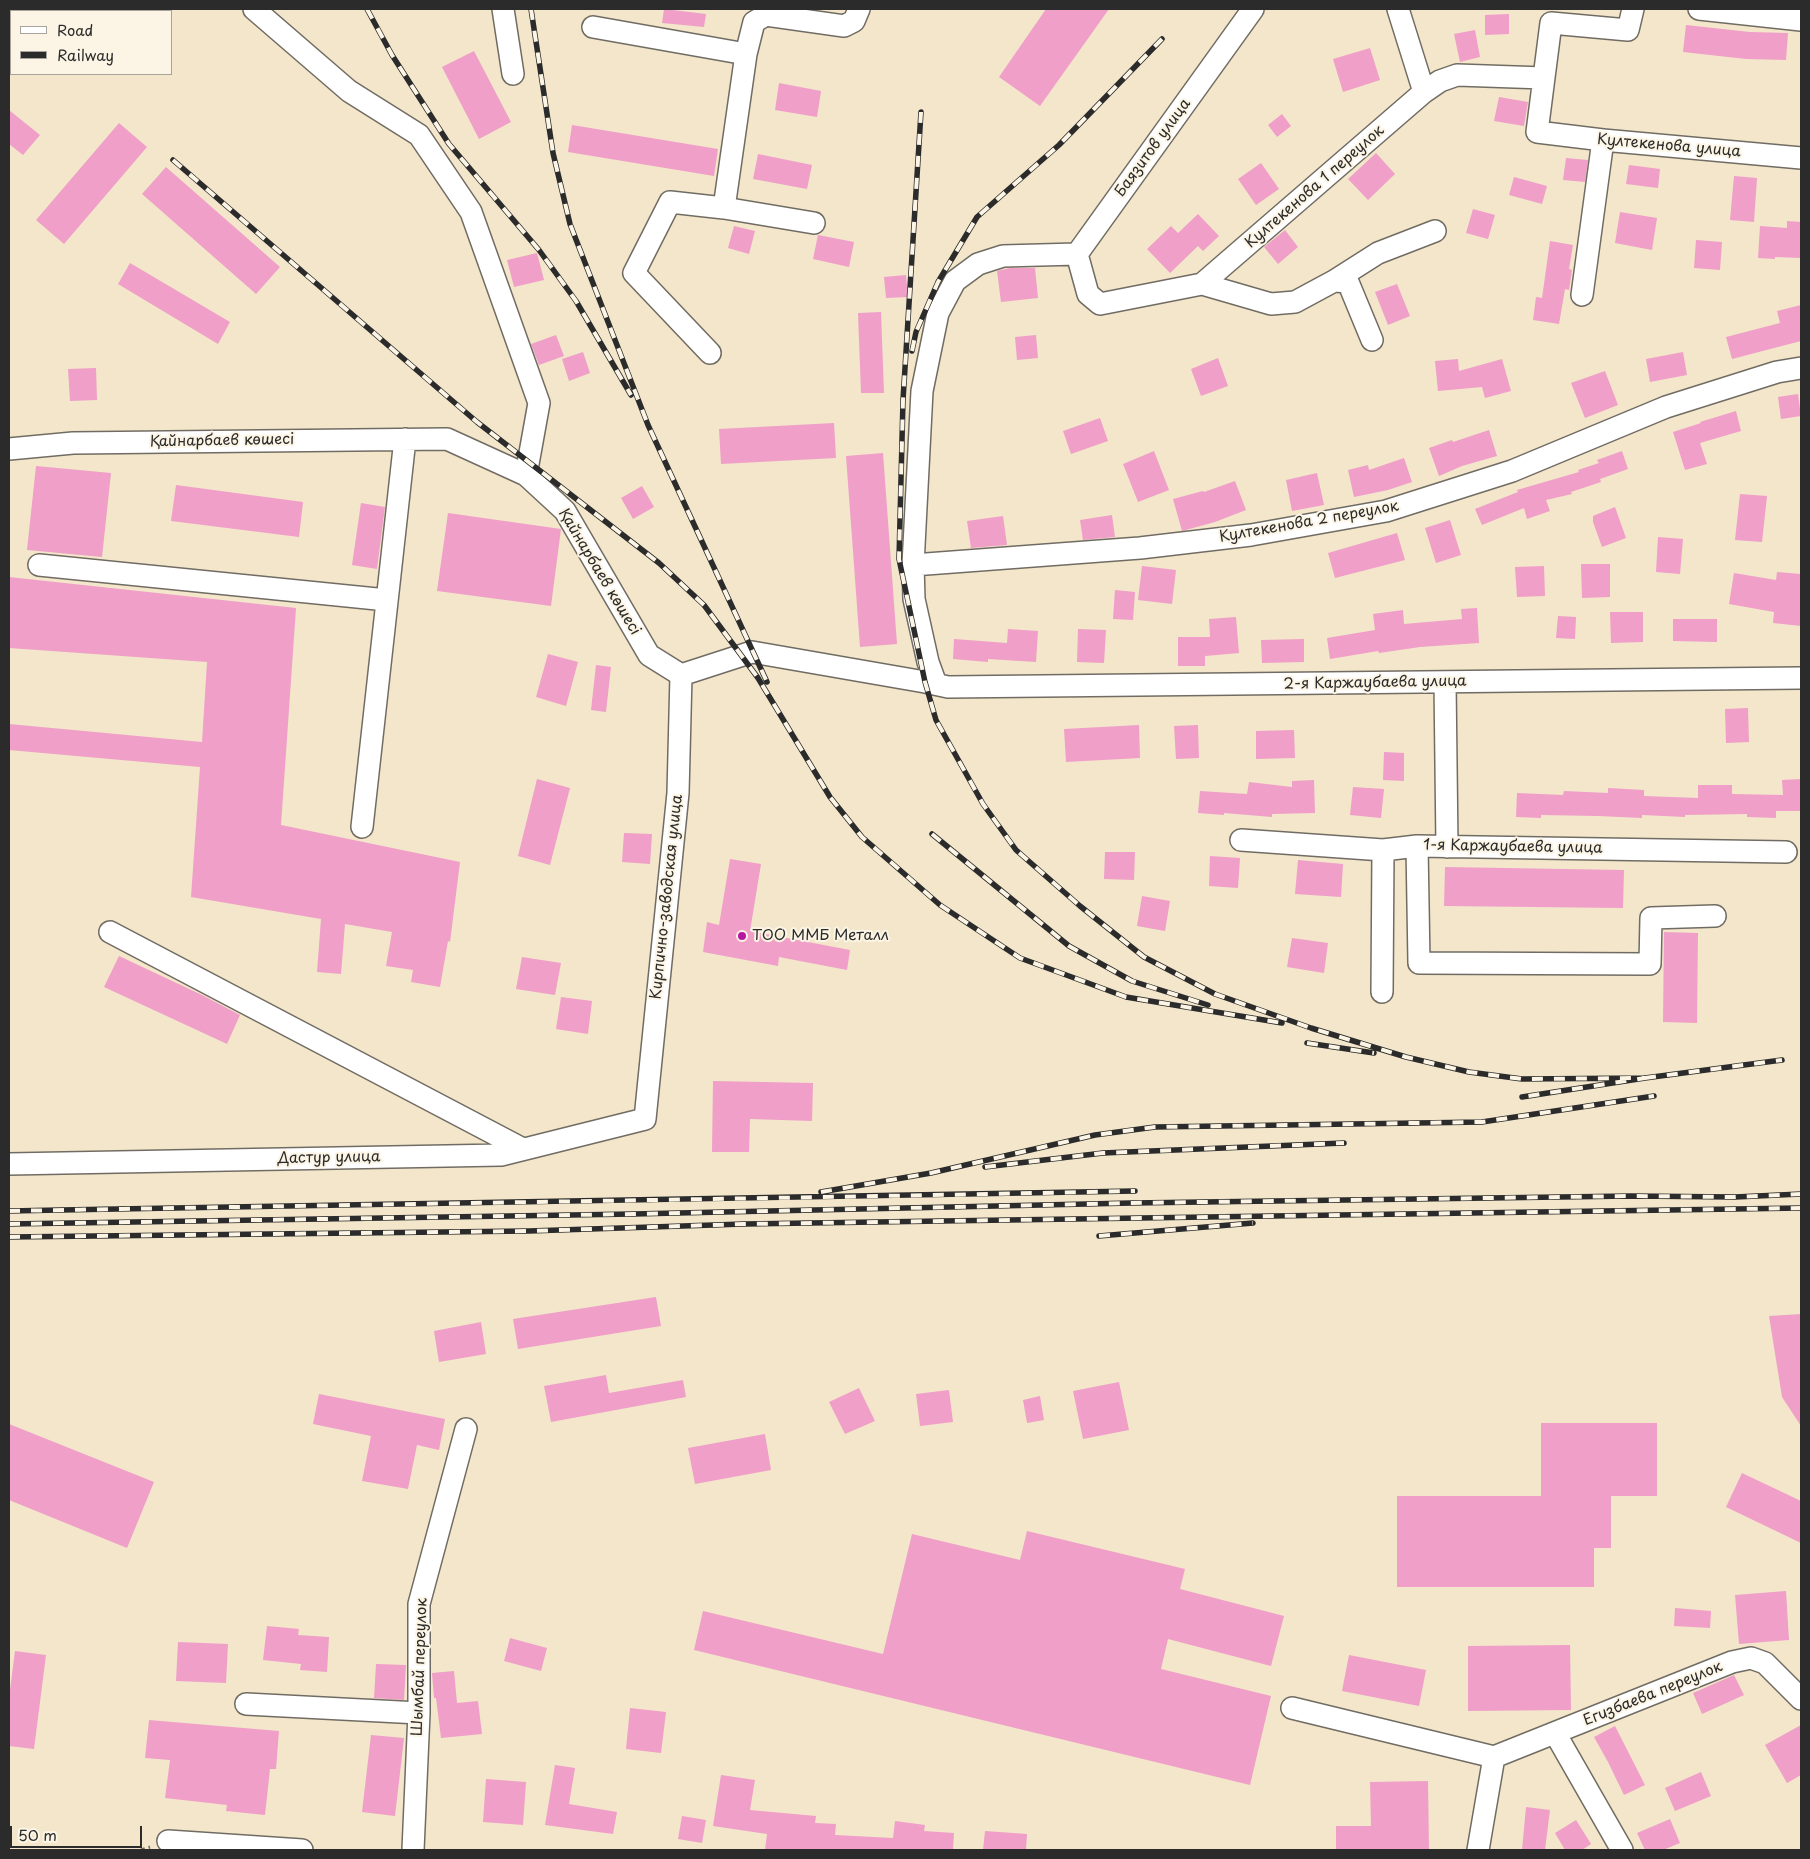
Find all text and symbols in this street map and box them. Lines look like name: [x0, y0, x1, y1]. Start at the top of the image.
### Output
legend: [10, 10, 172, 75]
text: Road: [57, 18, 93, 41]
text: Railway: [57, 43, 114, 66]
street label: Баязитов улица: [1111, 95, 1195, 201]
street label: Култекенова 1 переулок: [1242, 122, 1388, 252]
street label: Култекенова улица: [1596, 131, 1742, 161]
street label: Қайнарбаев көшесі: [150, 431, 294, 451]
street label: Култекенова 2 переулок: [1218, 497, 1400, 547]
street label: Қайнарбаев көшесі: [554, 505, 644, 639]
street label: 2-я Каржаубаева улица: [1283, 672, 1467, 694]
street label: Кирпично-заводская улица: [647, 794, 687, 1000]
street label: 1-я Каржаубаева улица: [1423, 836, 1603, 858]
place label: ТОО ММБ Металл: [752, 927, 889, 945]
marker: ТОО ММБ Металл: [736, 930, 748, 942]
street label: Дастур улица: [278, 1148, 380, 1168]
street label: Шымбай переулок: [409, 1598, 431, 1736]
street label: Егизбаева переулок: [1581, 1658, 1725, 1730]
scale bar: [12, 1816, 145, 1848]
text: 50 m: [18, 1823, 57, 1846]

